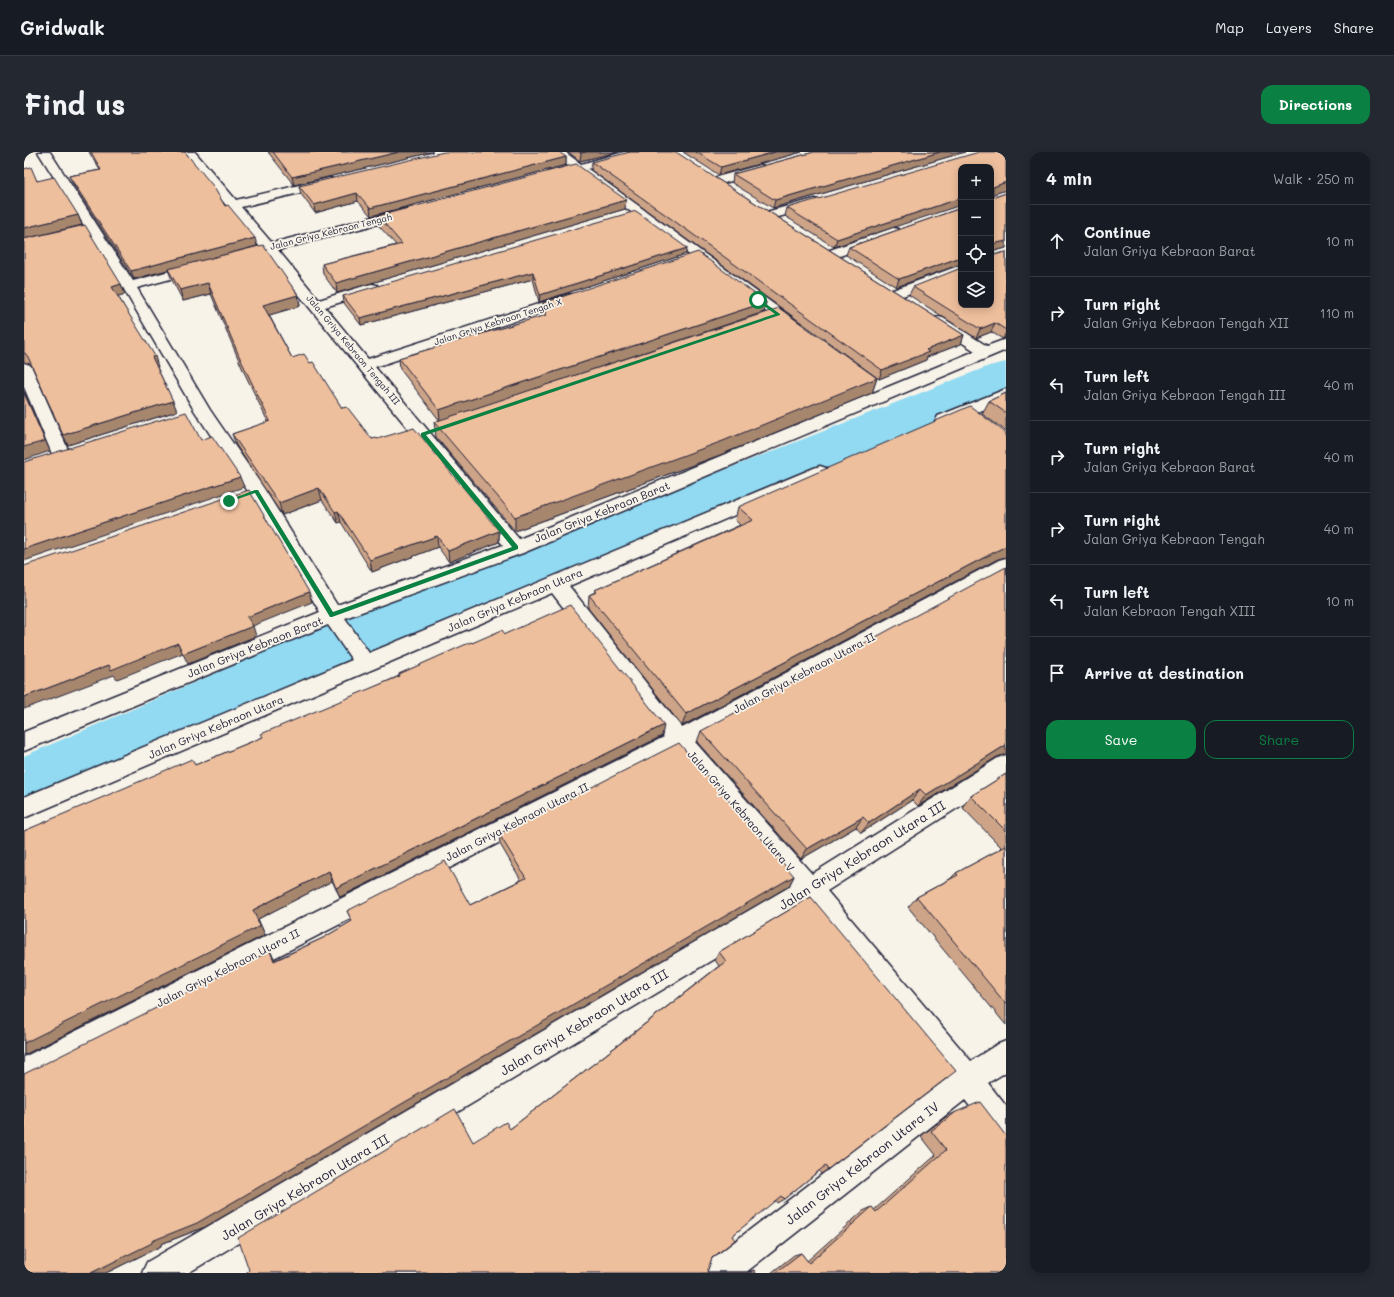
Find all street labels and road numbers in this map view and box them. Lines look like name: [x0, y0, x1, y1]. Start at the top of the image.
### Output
street label: Jalan Griya Kebraon Tengah: [269, 211, 393, 252]
street label: Jalan Griya Kebraon Tengah III: [304, 293, 403, 407]
street label: Jalan Griya Kebraon Tengah X: [432, 296, 563, 347]
street label: Jalan Griya Kebraon Barat: [532, 477, 672, 546]
street label: Jalan Griya Kebraon Utara: [445, 564, 585, 635]
street label: Jalan Griya Kebraon Barat: [185, 612, 325, 681]
street label: Jalan Griya Kebraon Utara II: [730, 629, 878, 716]
street label: Jalan Griya Kebraon Utara: [146, 691, 286, 762]
street label: Jalan Griya Kebraon Utara V: [684, 747, 798, 875]
street label: Jalan Griya Kebraon Utara II: [443, 779, 591, 864]
street label: Jalan Griya Kebraon Utara III: [775, 796, 949, 913]
street label: Jalan Griya Kebraon Utara II: [154, 925, 302, 1010]
street label: Jalan Griya Kebraon Utara III: [496, 964, 671, 1079]
street label: Jalan Griya Kebraon Utara IV: [781, 1097, 942, 1228]
street label: Jalan Griya Kebraon Utara III: [217, 1129, 392, 1244]

